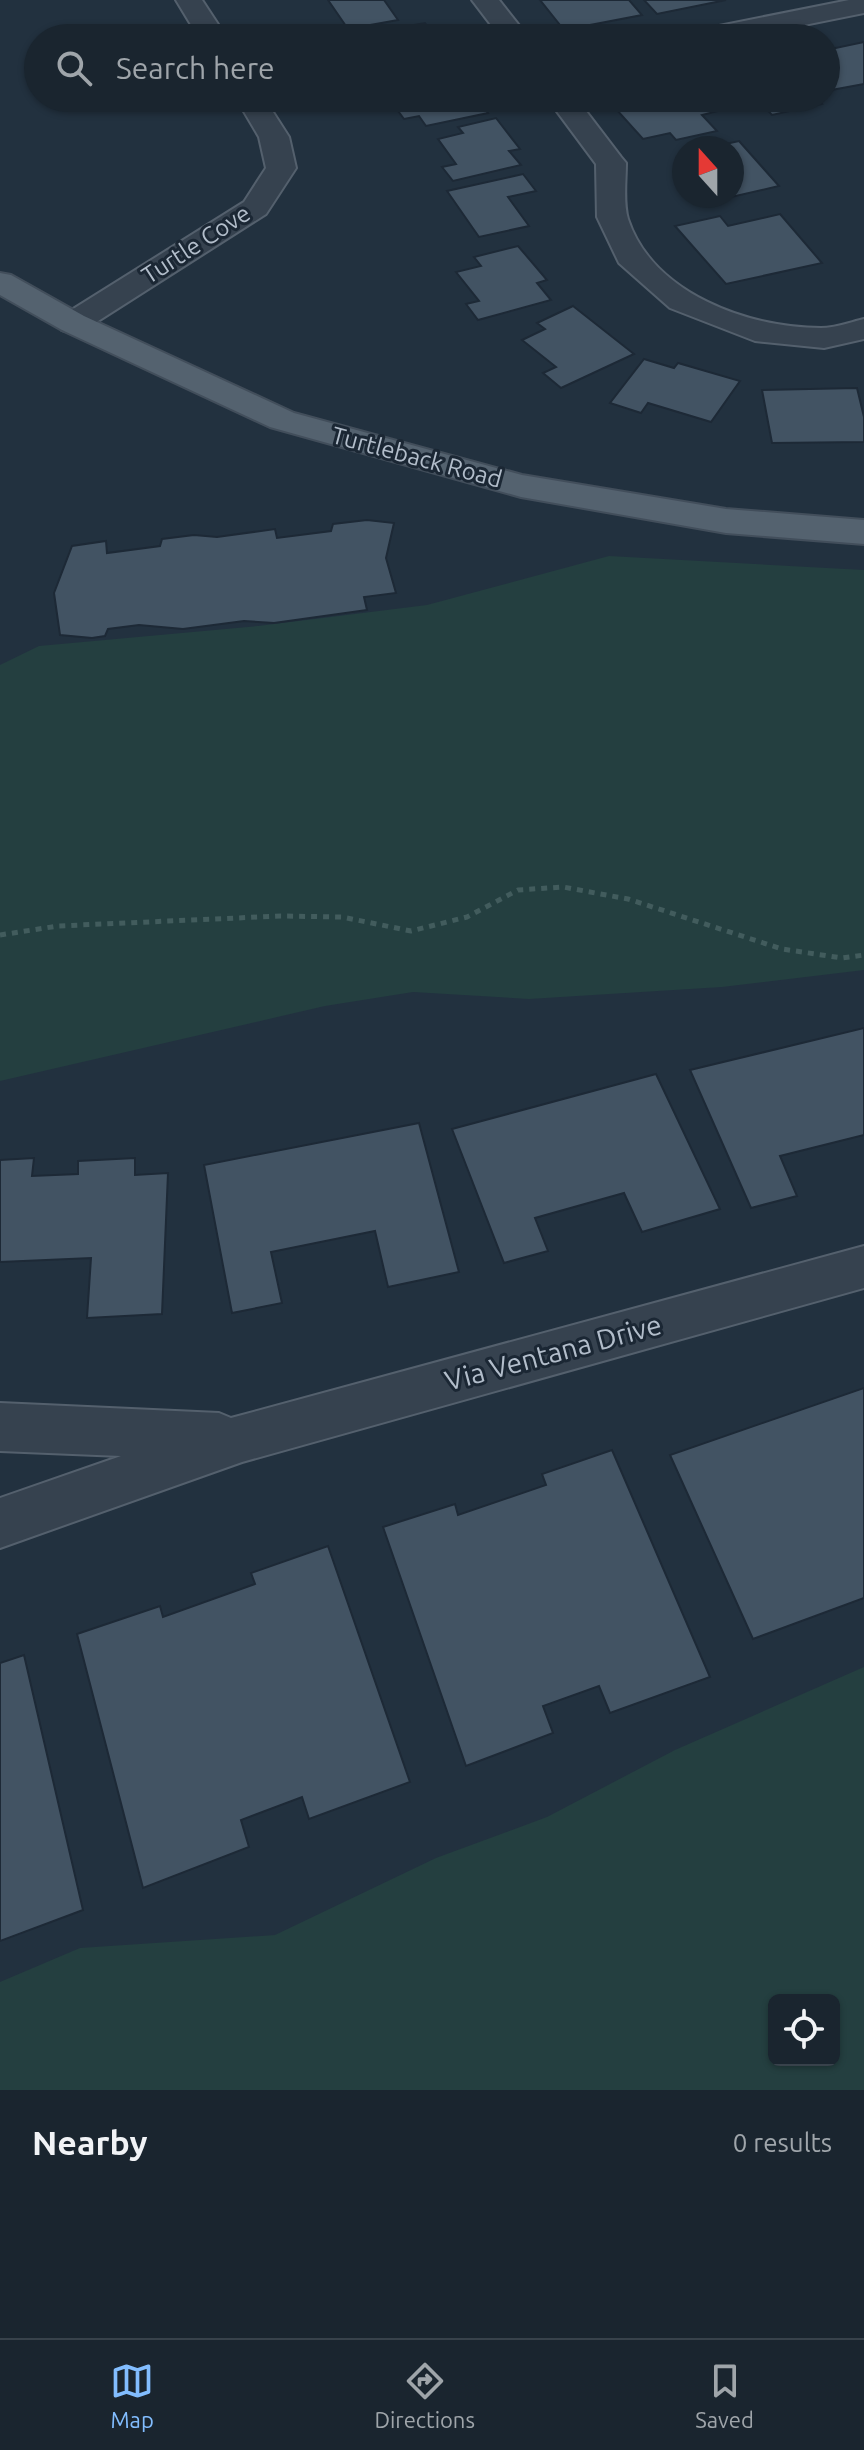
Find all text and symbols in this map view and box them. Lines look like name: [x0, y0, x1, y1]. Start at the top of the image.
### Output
search box: [24, 24, 840, 112]
icon: search: [52, 46, 96, 90]
text: Search here: [116, 51, 275, 85]
north arrow: [672, 136, 744, 208]
street label: Turtle Cove: [137, 199, 255, 289]
street label: Turtleback Road: [329, 421, 505, 493]
street label: Via Ventana Drive: [441, 1308, 665, 1396]
map controls: [768, 1994, 840, 2066]
button: locate: [768, 1994, 840, 2066]
text: Nearby: [32, 2123, 147, 2161]
text: 0 results: [733, 2128, 832, 2157]
tab: Map: [110, 2359, 154, 2432]
tab: Directions: [374, 2359, 475, 2432]
tab: Saved: [695, 2359, 754, 2432]

